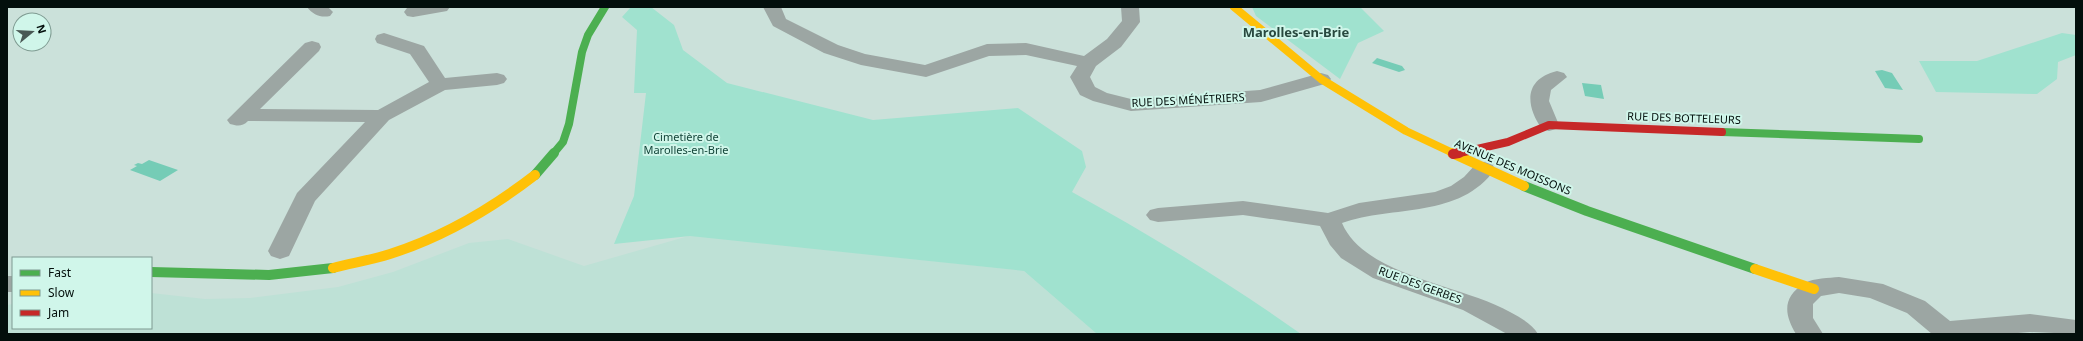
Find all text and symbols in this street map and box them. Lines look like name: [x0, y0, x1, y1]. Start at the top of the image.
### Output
north arrow: [12, 12, 52, 52]
text: N: [33, 22, 51, 35]
district label: Marolles-en-Brie: [1243, 23, 1349, 41]
street label: RUE DES MÉNÉTRIERS: [1131, 89, 1245, 110]
street label: RUE DES BOTTELEURS: [1627, 108, 1741, 127]
park label: Cimetière de Marolles-en-Brie: [643, 129, 729, 157]
street label: AVENUE DES MOISSONS: [1453, 135, 1574, 198]
legend: [12, 257, 152, 329]
street label: RUE DES GERBES: [1377, 263, 1464, 306]
text: Fast: [48, 264, 72, 281]
text: Slow: [48, 284, 75, 301]
text: Jam: [47, 304, 69, 321]

